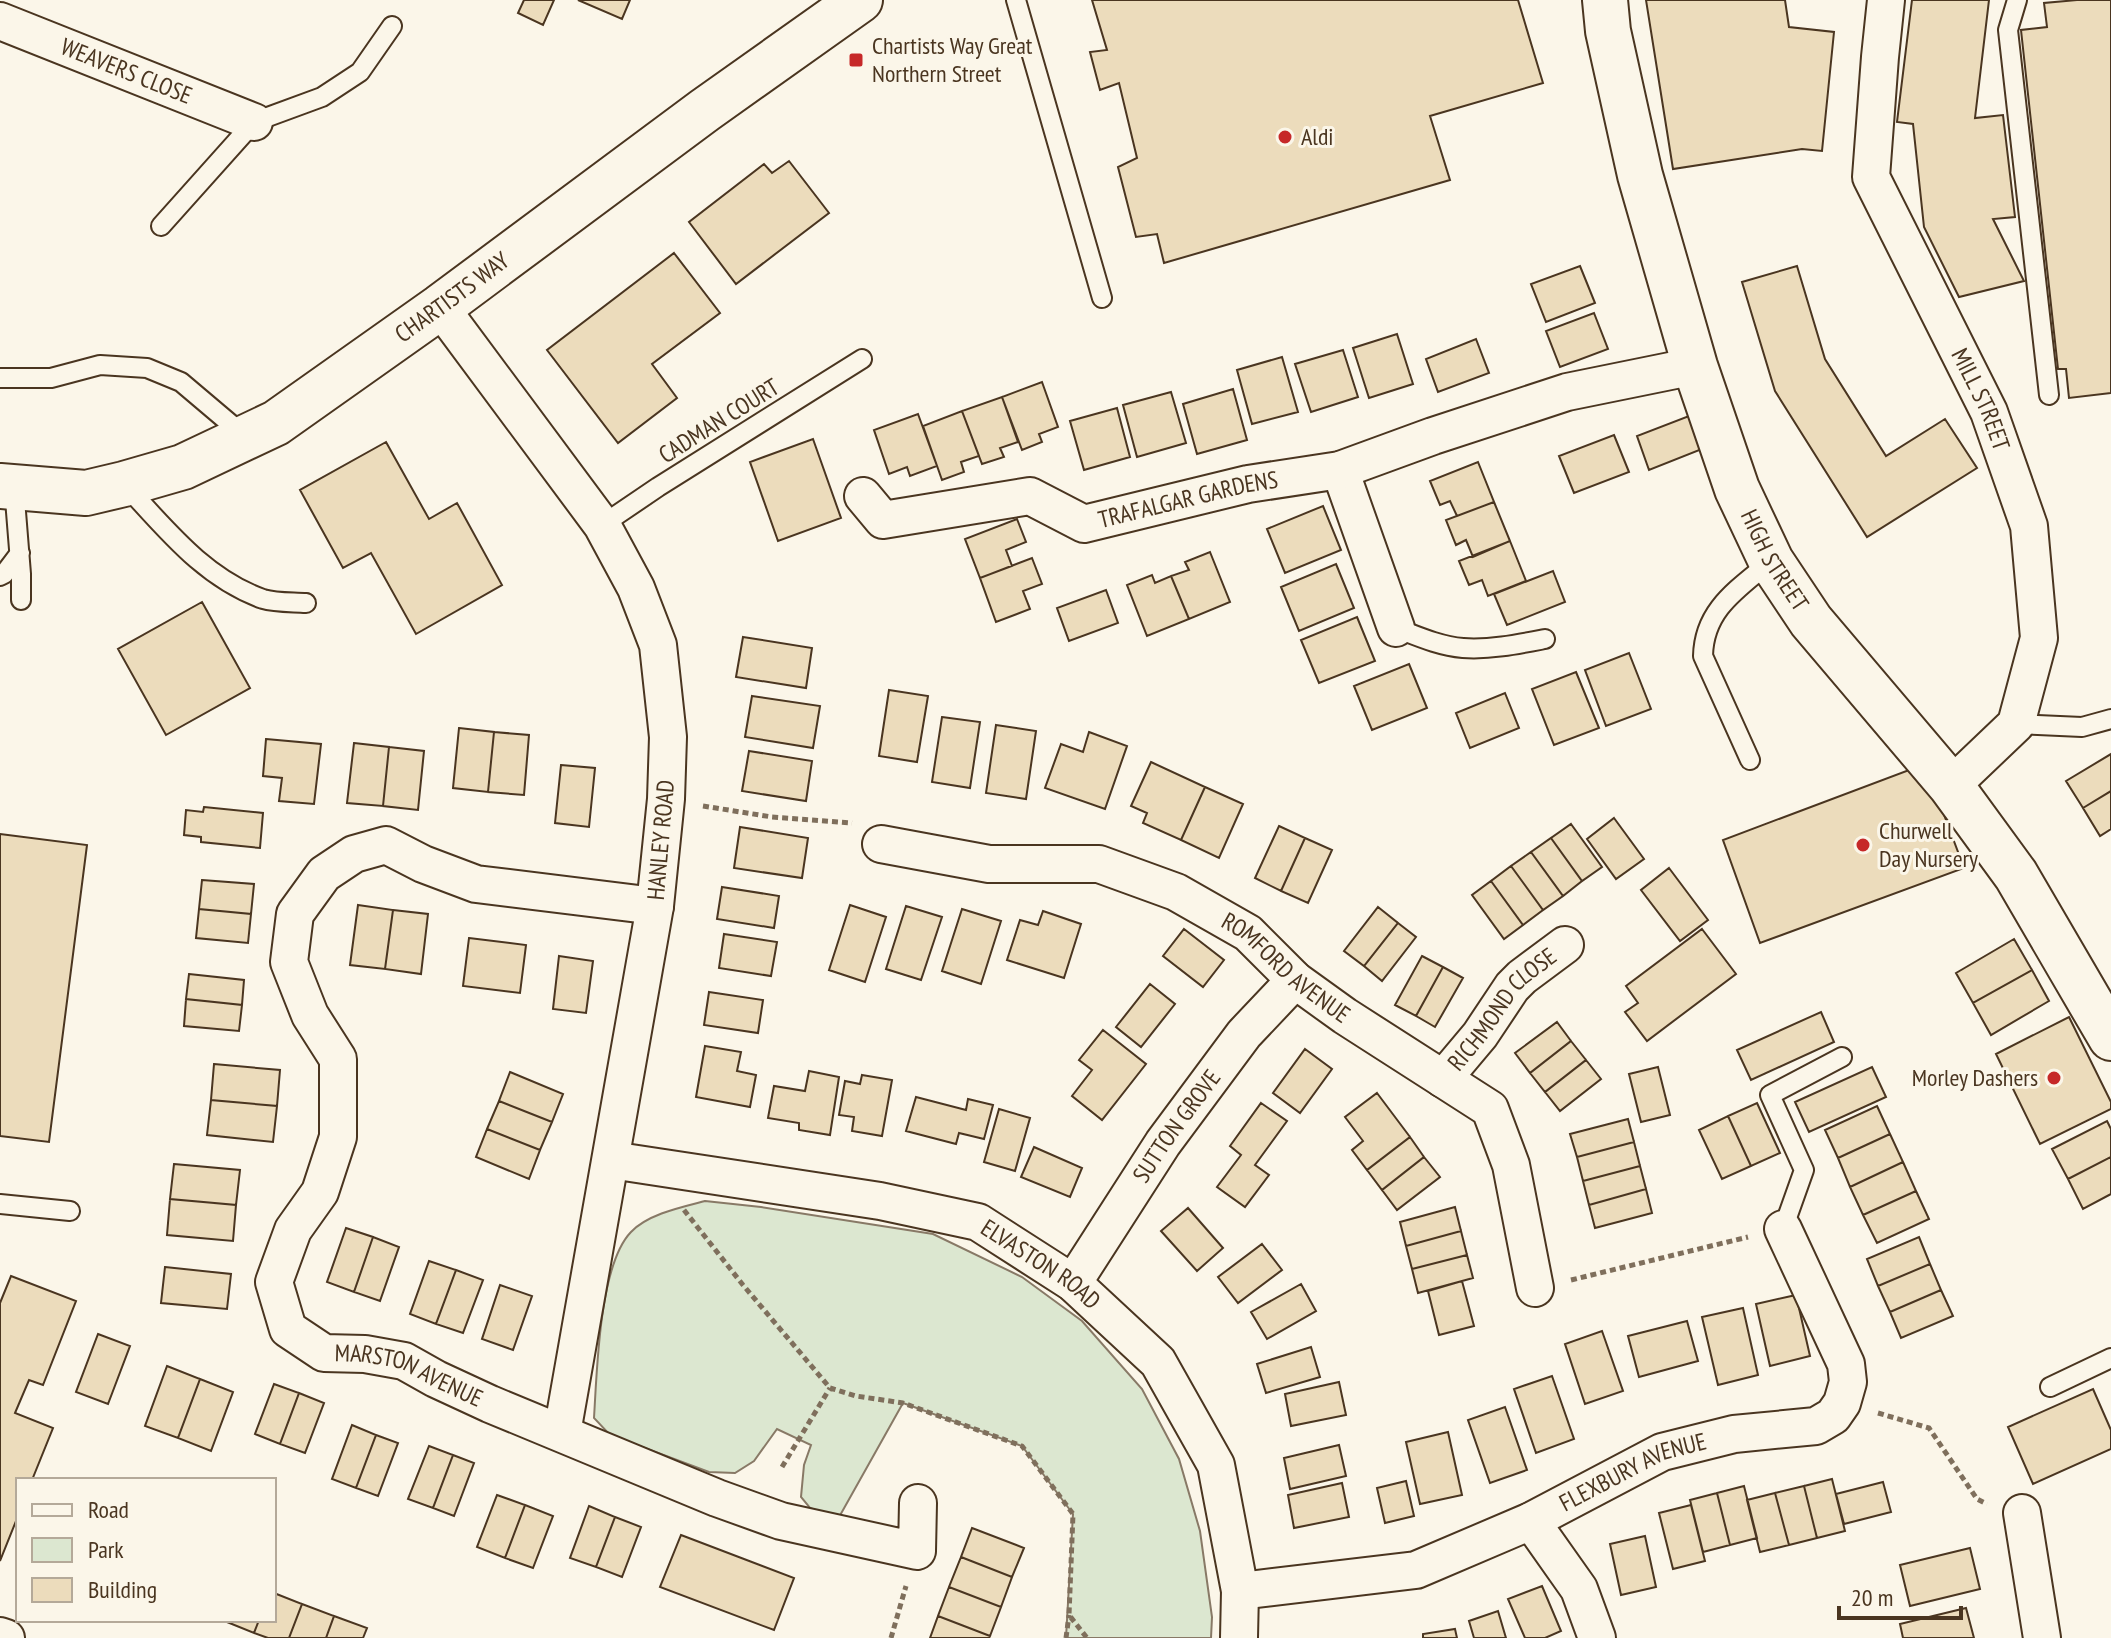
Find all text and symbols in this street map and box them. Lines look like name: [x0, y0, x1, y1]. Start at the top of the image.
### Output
place label: Chartists Way Great Northern Street: [872, 30, 1033, 89]
street label: WEAVERS CLOSE: [56, 31, 197, 111]
marker: Chartists Way Great Northern Street: [847, 51, 865, 69]
place label: Aldi: [1301, 121, 1334, 152]
marker: Aldi: [1276, 128, 1294, 146]
street label: CHARTISTS WAY: [389, 245, 515, 349]
street label: MILL STREET: [1945, 343, 2017, 455]
street label: CADMAN COURT: [653, 371, 785, 470]
street label: TRAFALGAR GARDENS: [1095, 464, 1280, 535]
street label: HIGH STREET: [1734, 504, 1816, 617]
street label: HANLEY ROAD: [640, 779, 681, 901]
place label: Churwell Day Nursery: [1879, 815, 1978, 874]
marker: Churwell Day Nursery: [1854, 836, 1872, 854]
street label: ROMFORD AVENUE: [1216, 905, 1356, 1030]
street label: RICHMOND CLOSE: [1441, 941, 1563, 1077]
place label: Morley Dashers: [1912, 1062, 2038, 1093]
street label: SUTTON GROVE: [1126, 1063, 1227, 1188]
marker: Morley Dashers: [2045, 1069, 2063, 1087]
street label: ELVASTON ROAD: [975, 1212, 1107, 1316]
street label: MARSTON AVENUE: [334, 1337, 488, 1414]
street label: FLEXBURY AVENUE: [1554, 1426, 1709, 1518]
legend: [16, 1478, 276, 1622]
text: Road: [88, 1494, 129, 1525]
text: Park: [88, 1534, 124, 1565]
scale bar: [1839, 1570, 1961, 1620]
text: Building: [88, 1574, 157, 1605]
text: 20 m: [1851, 1582, 1893, 1613]

